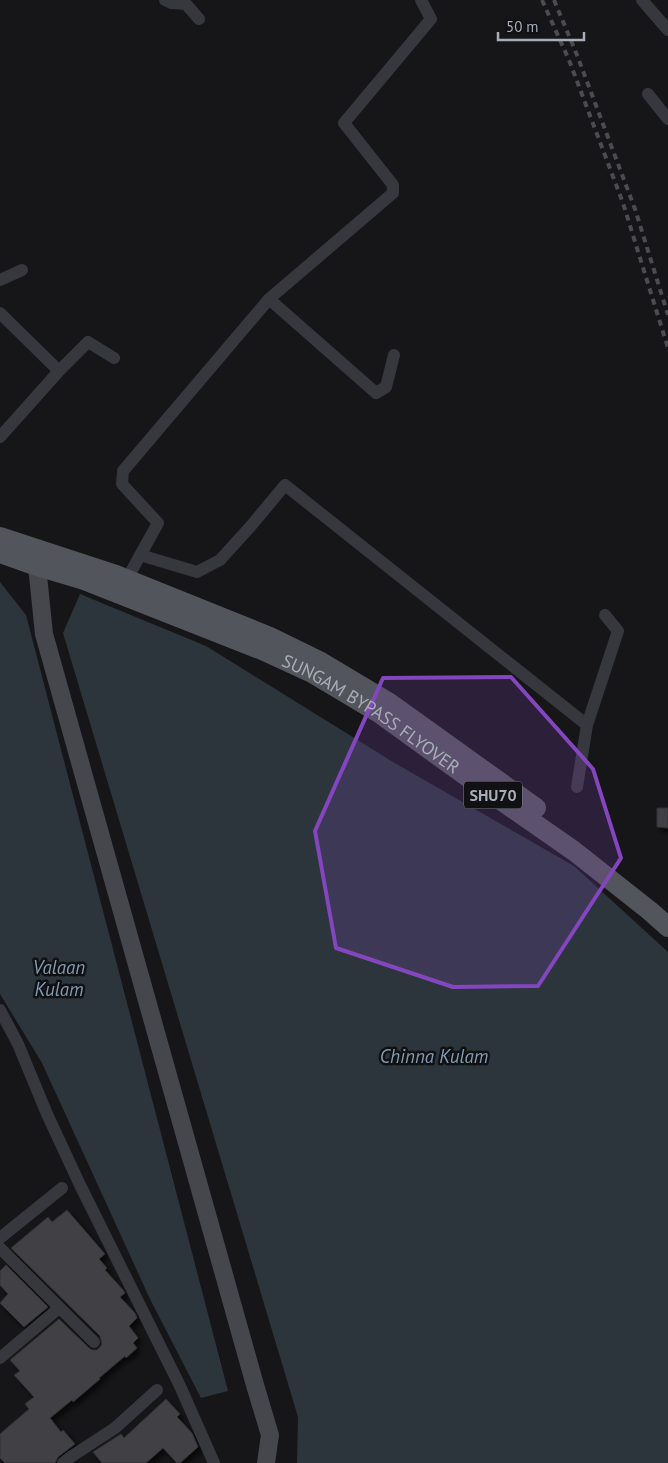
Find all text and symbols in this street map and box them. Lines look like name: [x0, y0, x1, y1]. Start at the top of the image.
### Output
scale bar: [498, 10, 584, 42]
text: 50 m: [506, 17, 539, 36]
street label: SUNGAM BYPASS FLYOVER: [278, 649, 465, 779]
road number: SHU70: [464, 782, 522, 808]
water label: Valaan Kulam: [33, 955, 85, 1001]
water label: Chinna Kulam: [380, 1044, 488, 1068]

